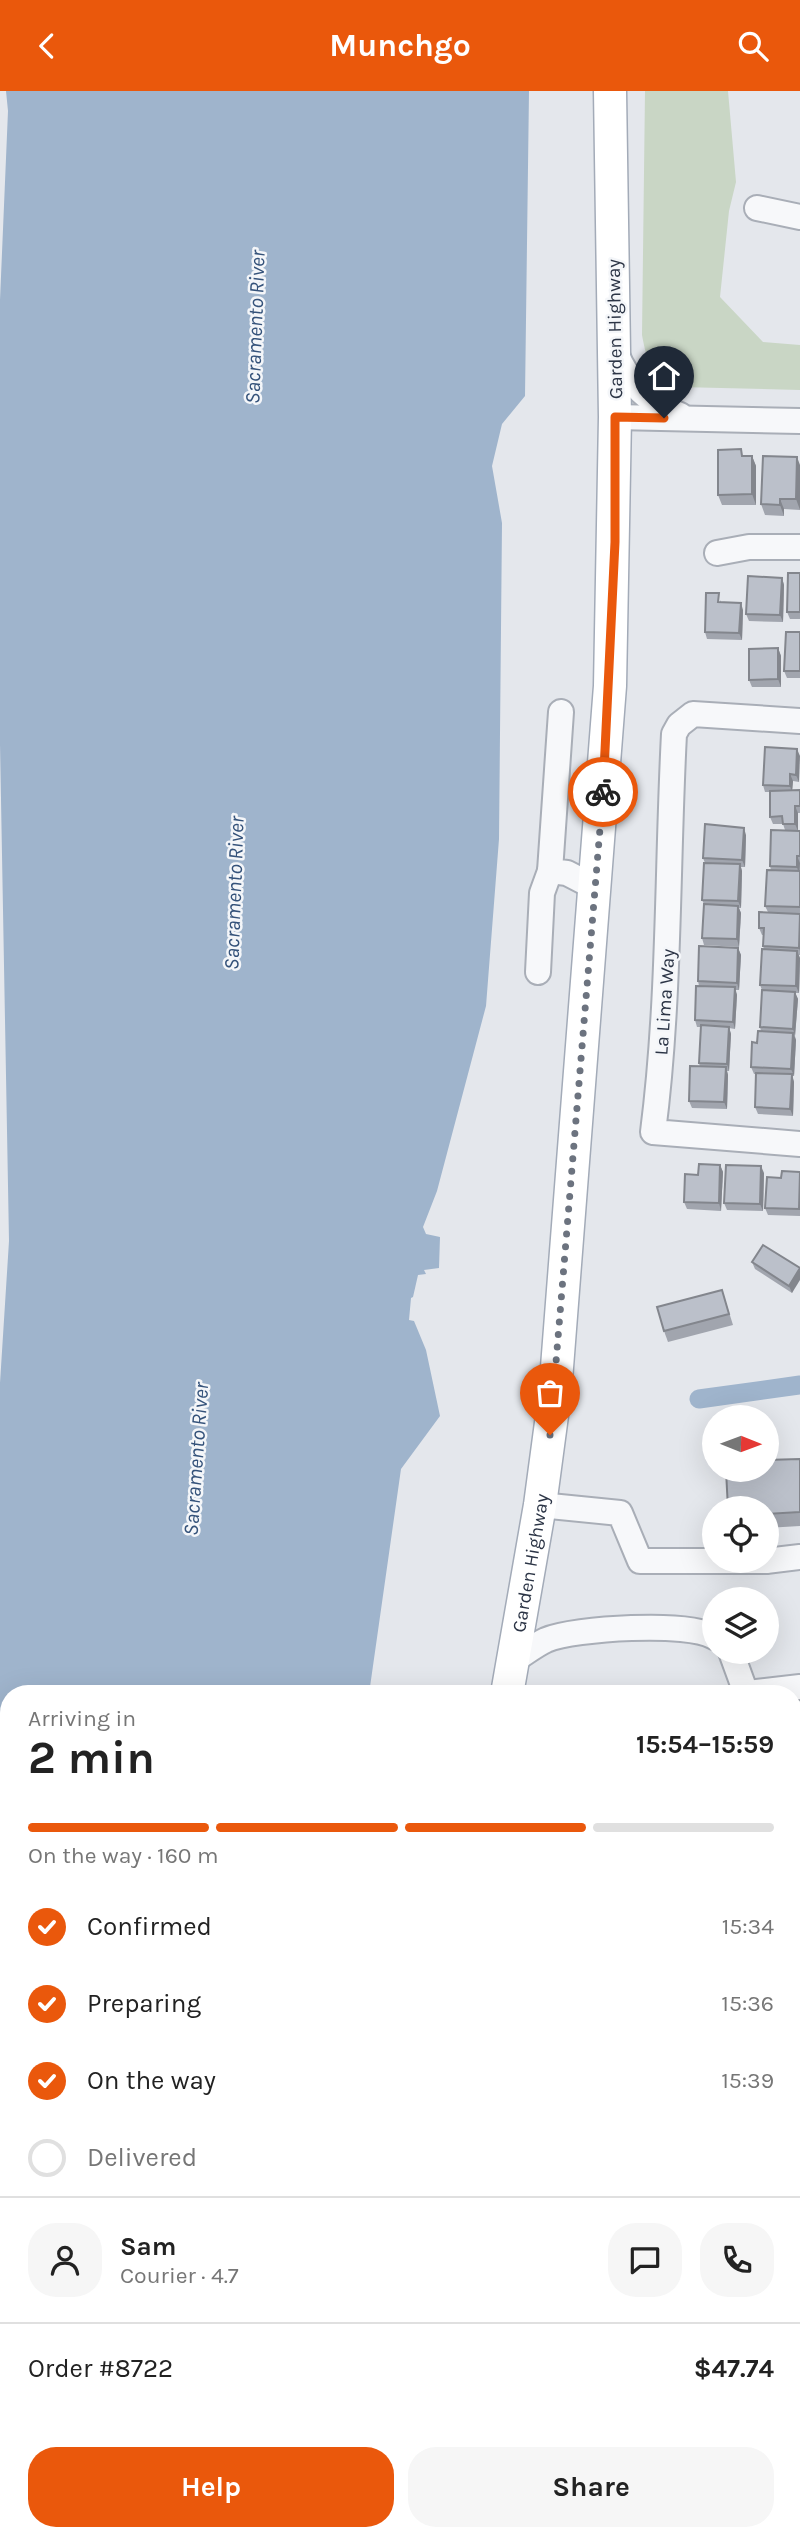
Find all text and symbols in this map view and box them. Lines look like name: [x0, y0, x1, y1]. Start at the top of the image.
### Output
icon: back: [28, 27, 66, 65]
text: Munchgo: [329, 27, 471, 64]
icon: search: [734, 27, 772, 65]
water label: Sacramento River: [240, 249, 270, 404]
street label: Garden Highway: [603, 259, 627, 399]
pin: [634, 346, 694, 418]
icon: home: [645, 357, 683, 395]
courier: [568, 757, 638, 827]
icon: bike: [584, 773, 622, 811]
water label: Sacramento River: [219, 815, 249, 970]
street label: La Lima Way: [650, 948, 680, 1056]
pin: [520, 1363, 580, 1435]
icon: bag: [531, 1374, 569, 1412]
water label: Sacramento River: [179, 1381, 213, 1537]
north arrow: [702, 1405, 779, 1482]
map controls: [702, 1405, 779, 1664]
street label: Garden Highway: [508, 1492, 553, 1634]
button: locate: [702, 1496, 779, 1573]
button: layers: [702, 1587, 779, 1664]
text: Arriving in: [28, 1705, 136, 1732]
text: 15:54–15:59: [636, 1729, 774, 1760]
text: 2 min: [28, 1731, 155, 1785]
text: On the way · 160 m: [28, 1842, 218, 1869]
icon: check: [28, 1908, 66, 1946]
text: Confirmed: [87, 1911, 212, 1942]
text: 15:34: [722, 1913, 774, 1940]
icon: check: [28, 1985, 66, 2023]
text: Preparing: [87, 1988, 201, 2019]
text: 15:36: [721, 1990, 774, 2017]
icon: check: [28, 2062, 66, 2100]
text: On the way: [87, 2065, 216, 2096]
text: 15:39: [721, 2067, 774, 2094]
text: Delivered: [87, 2142, 197, 2173]
button: person: [28, 2223, 102, 2297]
button: chat: [608, 2223, 682, 2297]
button: phone: [700, 2223, 774, 2297]
text: Sam: [120, 2231, 176, 2262]
text: Courier · 4.7: [120, 2262, 239, 2289]
text: Order #8722: [28, 2353, 173, 2384]
text: $47.74: [694, 2353, 774, 2384]
button: Help: [28, 2447, 394, 2527]
button: Share: [408, 2447, 774, 2527]

